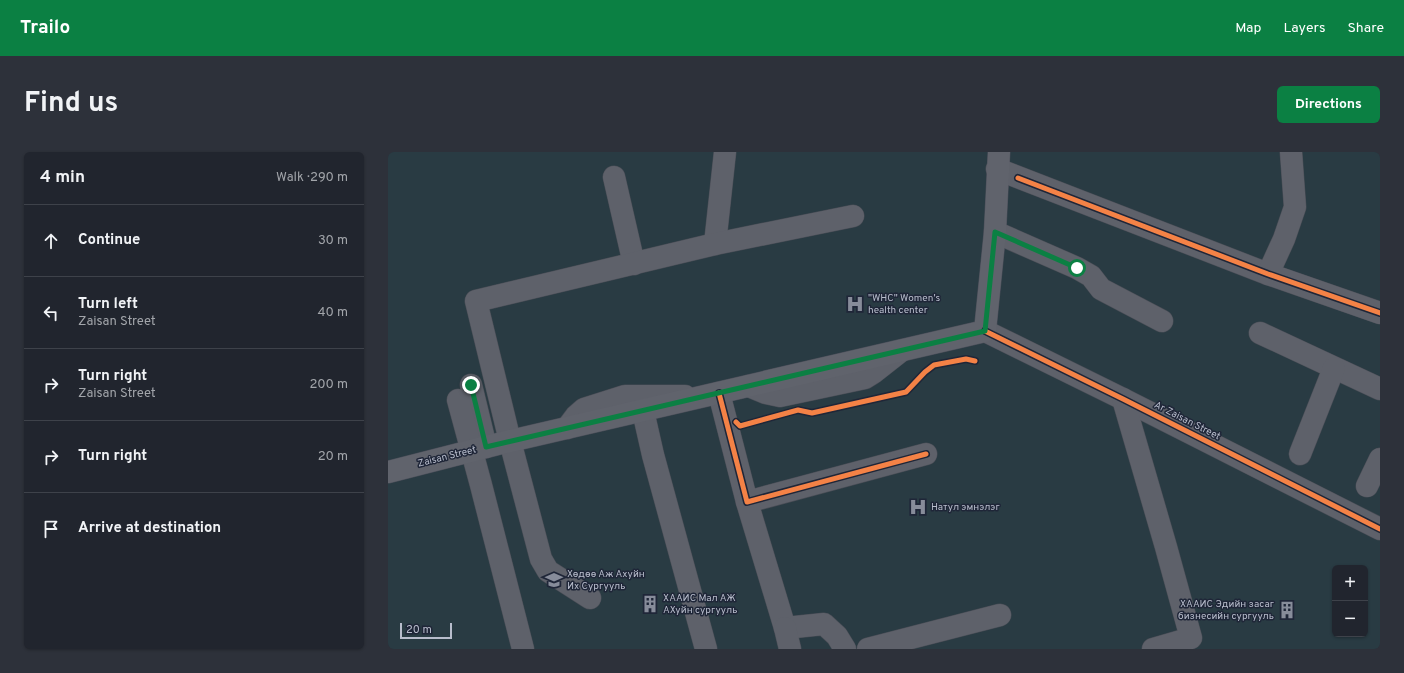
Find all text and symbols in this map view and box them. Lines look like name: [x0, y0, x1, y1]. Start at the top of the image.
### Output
text: Trailo: [20, 16, 70, 40]
text: Map: [1235, 20, 1261, 37]
text: Layers: [1283, 20, 1325, 37]
text: Share: [1347, 20, 1384, 37]
text: Find us: [24, 86, 118, 122]
button: Directions: [1277, 86, 1380, 123]
text: 4 min: [40, 167, 85, 189]
text: Walk · 290 m: [276, 170, 348, 186]
icon: ahead: [40, 230, 62, 252]
text: Continue: [78, 231, 140, 250]
text: 30 m: [318, 233, 348, 249]
route start: [1068, 259, 1086, 277]
place label: "WHC" Women's health center: [868, 292, 941, 317]
hospital icon: "WHC" Women's health center: [845, 294, 865, 314]
text: Turn left: [78, 295, 138, 314]
icon: left: [40, 302, 62, 324]
text: 40 m: [318, 305, 348, 321]
text: Zaisan Street: [78, 314, 156, 330]
text: Turn right: [78, 367, 147, 386]
icon: right: [40, 374, 62, 396]
route end: [462, 376, 480, 394]
text: 200 m: [309, 377, 348, 393]
text: Zaisan Street: [78, 386, 156, 402]
street label: Ar Zaisan Street: [1152, 399, 1223, 443]
street label: Zaisan Street: [416, 443, 478, 471]
icon: right: [40, 446, 62, 468]
text: Turn right: [78, 447, 147, 466]
text: 20 m: [318, 449, 348, 465]
hospital icon: Натул эмнэлэг: [908, 497, 928, 517]
place label: Натул эмнэлэг: [931, 501, 1000, 514]
icon: arrive: [40, 518, 62, 540]
text: Arrive at destination: [78, 519, 221, 538]
map controls: [1332, 565, 1368, 637]
button: +: [1332, 565, 1368, 601]
place label: Хөдөө Аж Ахуйн Их Сургууль: [567, 568, 645, 593]
school or university icon: Хөдөө Аж Ахуйн Их Сургууль: [544, 570, 564, 590]
place label: ХААИС Мал АЖ АХуйн сургууль: [663, 592, 737, 617]
building icon: ХААИС Мал АЖ АХуйн сургууль: [640, 594, 660, 614]
place label: ХААИС Эдийн засаг бизнесийн сургууль: [1178, 598, 1274, 623]
building icon: ХААИС Эдийн засаг бизнесийн сургууль: [1277, 600, 1297, 620]
button: −: [1332, 601, 1368, 637]
scale bar: [400, 621, 452, 640]
text: 20 m: [406, 623, 432, 637]

